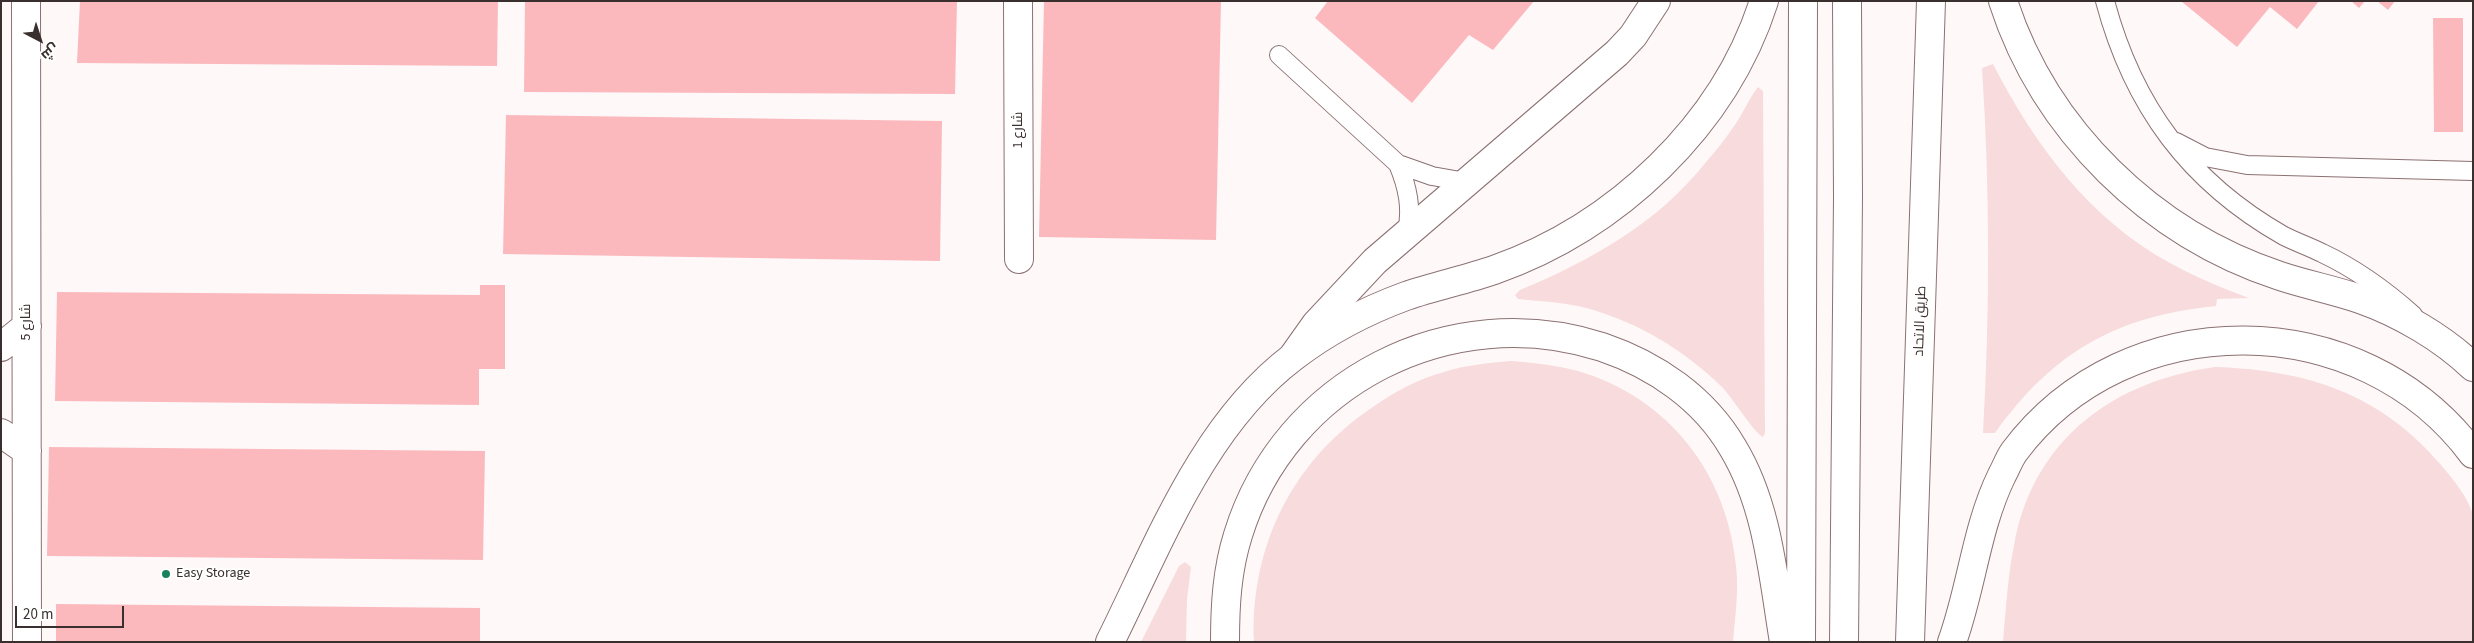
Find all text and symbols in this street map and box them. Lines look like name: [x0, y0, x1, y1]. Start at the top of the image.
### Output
north arrow: [15, 15, 65, 65]
text: ش: [36, 38, 63, 65]
street label: شارع 1: [1011, 112, 1027, 148]
street label: طريق الاتحاد: [1911, 285, 1931, 357]
street label: شارع 5: [19, 304, 35, 340]
place label: Easy Storage: [176, 566, 250, 582]
marker: Easy Storage: [160, 568, 172, 580]
scale bar: [18, 596, 126, 628]
text: 20 m: [23, 604, 53, 625]

